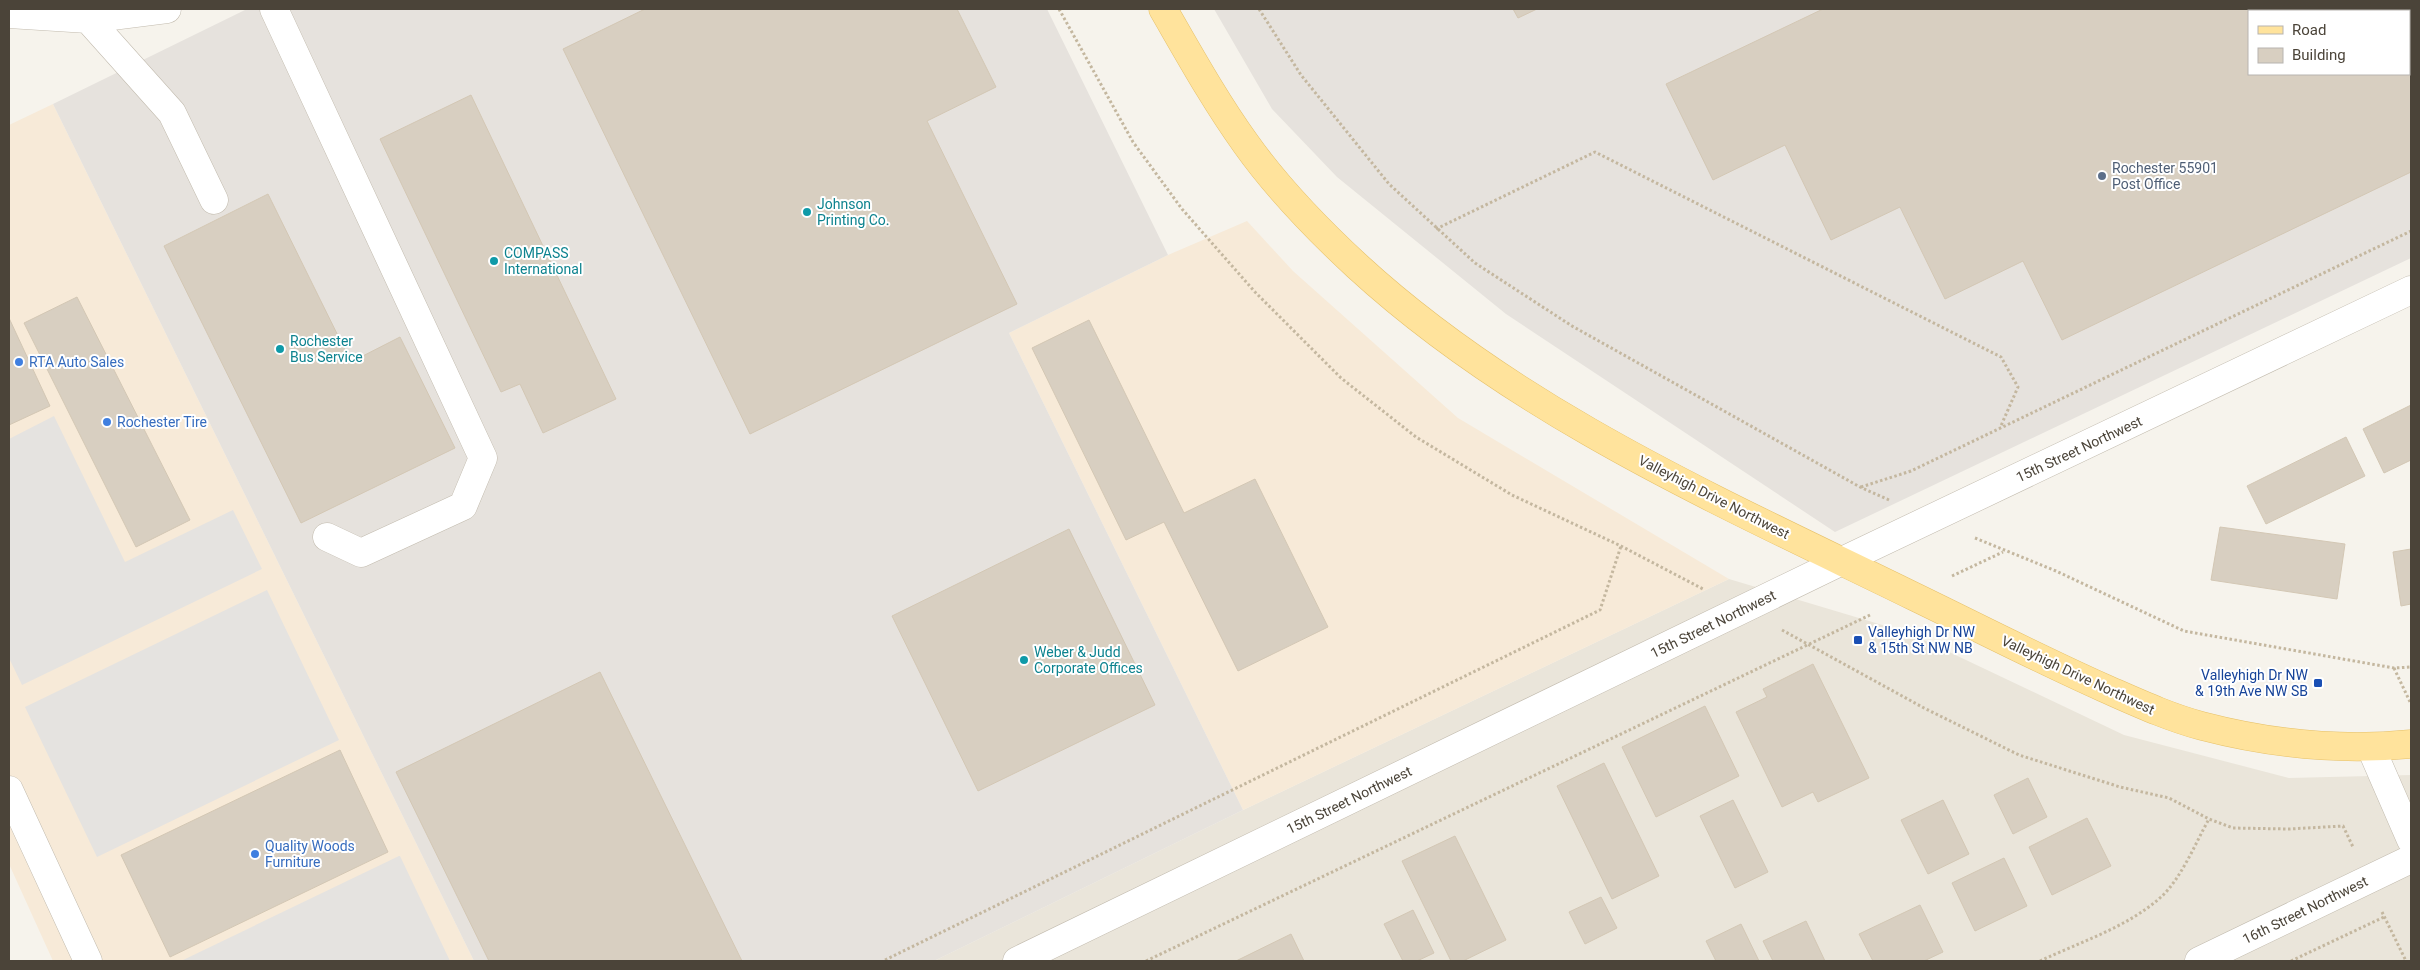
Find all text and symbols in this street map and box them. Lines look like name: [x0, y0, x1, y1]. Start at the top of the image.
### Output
legend: [2248, 10, 2410, 75]
text: Road: [2292, 21, 2326, 39]
text: Building: [2292, 46, 2346, 64]
place label: Rochester 55901 Post Office: [2112, 160, 2218, 192]
marker: Rochester 55901 Post Office: [2096, 170, 2108, 182]
place label: Johnson Printing Co.: [817, 196, 890, 228]
marker: Johnson Printing Co.: [801, 206, 813, 218]
place label: COMPASS International: [504, 245, 582, 277]
marker: COMPASS International: [488, 255, 500, 267]
place label: Rochester Bus Service: [290, 333, 363, 365]
marker: Rochester Bus Service: [274, 343, 286, 355]
place label: RTA Auto Sales: [29, 354, 124, 370]
marker: RTA Auto Sales: [13, 356, 25, 368]
street label: 15th Street Northwest: [2014, 413, 2145, 485]
place label: Rochester Tire: [117, 414, 207, 430]
marker: Rochester Tire: [101, 416, 113, 428]
street label: Valleyhigh Drive Northwest: [1636, 452, 1792, 542]
street label: 15th Street Northwest: [1648, 587, 1778, 661]
place label: Valleyhigh Dr NW & 15th St NW NB: [1868, 624, 1976, 656]
street label: Valleyhigh Drive Northwest: [1999, 632, 2158, 718]
marker: Valleyhigh Dr NW & 15th St NW NB: [1852, 634, 1864, 646]
place label: Weber & Judd Corporate Offices: [1034, 644, 1143, 676]
marker: Weber & Judd Corporate Offices: [1018, 654, 1030, 666]
place label: Valleyhigh Dr NW & 19th Ave NW SB: [2195, 667, 2309, 699]
marker: Valleyhigh Dr NW & 19th Ave NW SB: [2312, 677, 2324, 689]
street label: 15th Street Northwest: [1284, 763, 1414, 837]
place label: Quality Woods Furniture: [265, 838, 355, 870]
marker: Quality Woods Furniture: [249, 848, 261, 860]
street label: 16th Street Northwest: [2240, 873, 2370, 947]

